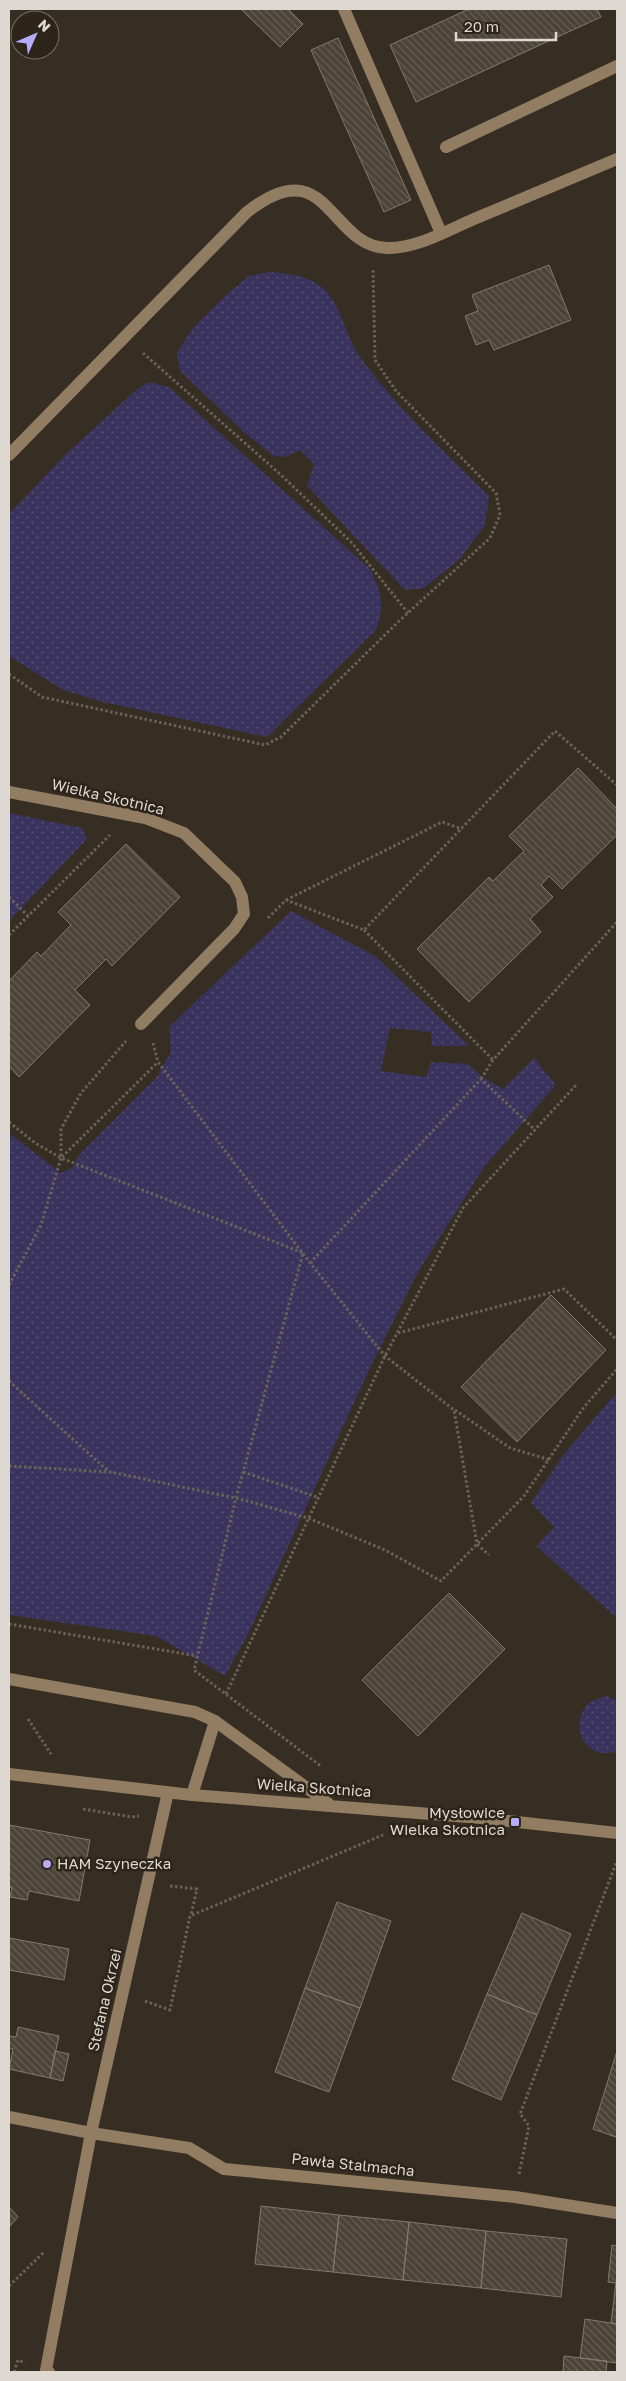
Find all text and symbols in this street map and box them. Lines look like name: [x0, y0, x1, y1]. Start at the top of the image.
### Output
north arrow: [10, 10, 60, 60]
scale bar: [456, 10, 556, 42]
text: N: [35, 16, 54, 35]
text: 20 m: [464, 17, 499, 35]
street label: Wielka Skotnica: [50, 774, 166, 818]
street label: Wielka Skotnica: [256, 1774, 372, 1800]
place label: Mysłowice Wielka Skotnica: [390, 1803, 505, 1838]
marker: Mysłowice Wielka Skotnica: [509, 1816, 521, 1828]
place label: HAM Szyneczka: [57, 1854, 171, 1872]
marker: HAM Szyneczka: [41, 1858, 53, 1870]
street label: Stefana Okrzei: [83, 1947, 125, 2053]
street label: Pawła Stalmacha: [291, 2149, 416, 2179]

